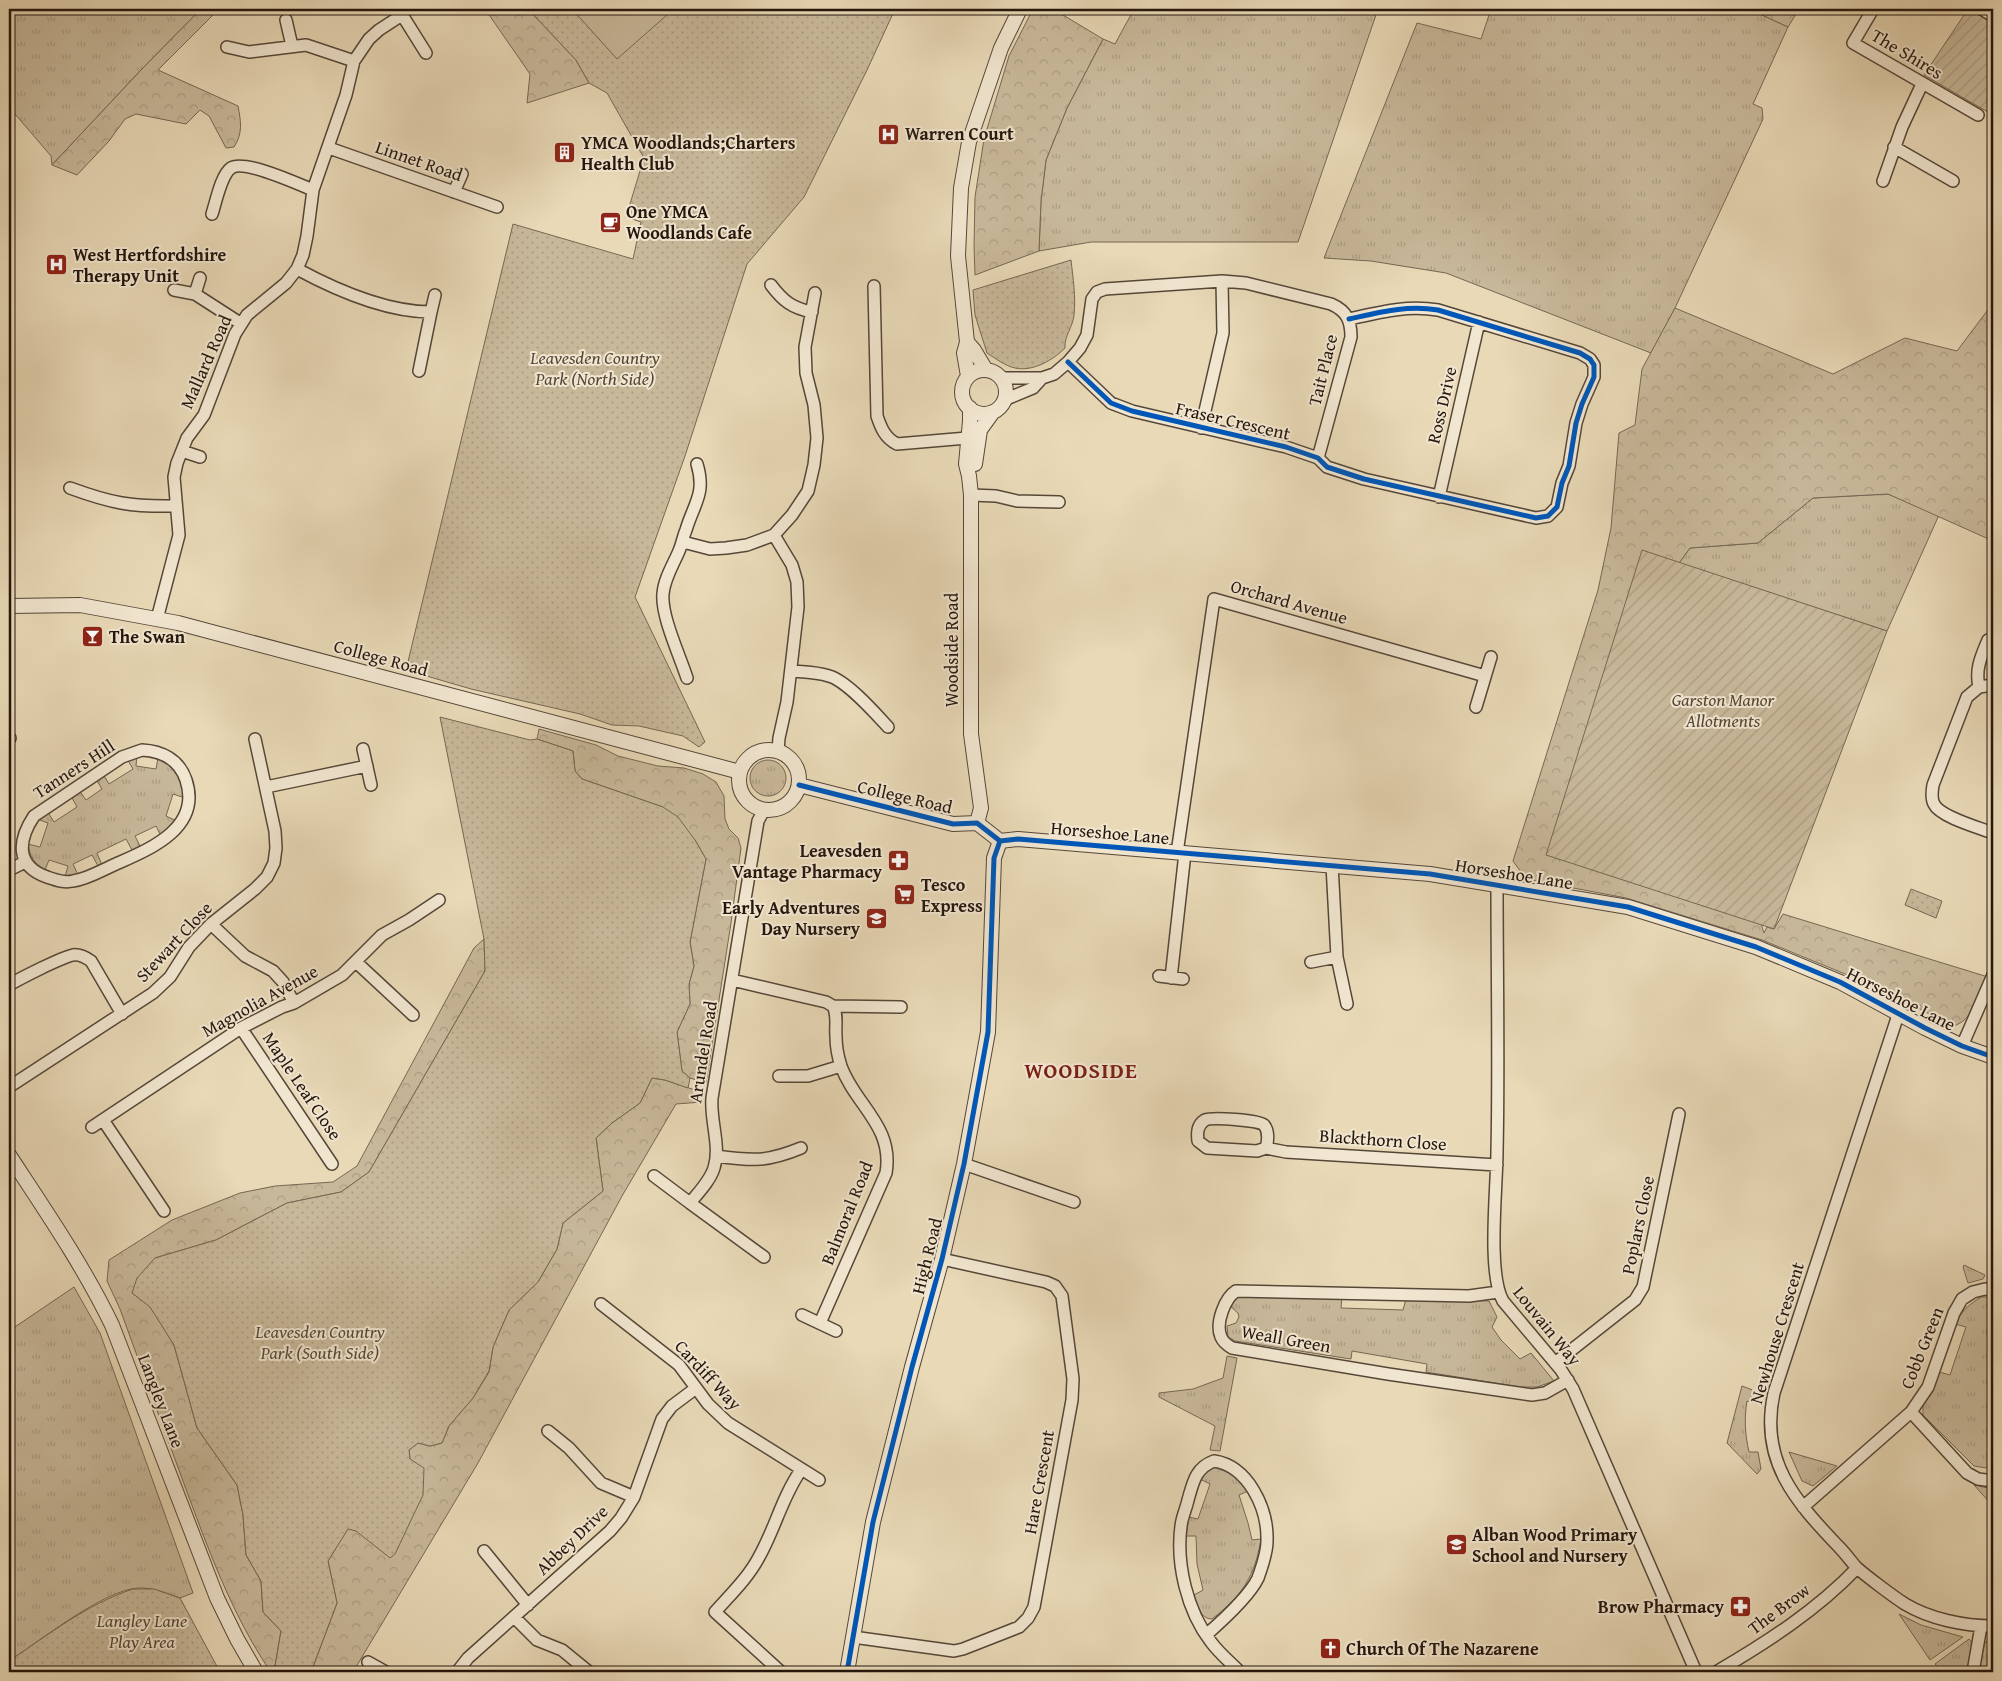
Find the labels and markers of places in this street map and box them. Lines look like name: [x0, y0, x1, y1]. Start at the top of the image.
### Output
place label: Warren Court: [905, 120, 1014, 147]
hospital icon: Warren Court: [877, 122, 901, 146]
place label: YMCA Woodlands;Charters Health Club: [581, 129, 796, 177]
building icon: YMCA Woodlands;Charters Health Club: [553, 141, 577, 165]
place label: One YMCA Woodlands Cafe: [626, 198, 752, 246]
cafe icon: One YMCA Woodlands Cafe: [598, 210, 622, 234]
place label: West Hertfordshire Therapy Unit: [73, 241, 227, 289]
hospital icon: West Hertfordshire Therapy Unit: [45, 253, 69, 277]
place label: The Swan: [109, 623, 185, 650]
bar icon: The Swan: [81, 625, 105, 649]
place label: Leavesden Vantage Pharmacy: [732, 837, 883, 885]
pharmacy icon: Leavesden Vantage Pharmacy: [886, 849, 910, 873]
place label: Tesco Express: [921, 871, 983, 919]
supermarket icon: Tesco Express: [893, 883, 917, 907]
place label: Early Adventures Day Nursery: [722, 894, 861, 942]
school or university icon: Early Adventures Day Nursery: [864, 906, 888, 930]
place label: Alban Wood Primary School and Nursery: [1472, 1521, 1638, 1569]
school or university icon: Alban Wood Primary School and Nursery: [1444, 1533, 1468, 1557]
place label: Brow Pharmacy: [1598, 1593, 1725, 1620]
pharmacy icon: Brow Pharmacy: [1728, 1595, 1752, 1619]
place label: Church Of The Nazarene: [1346, 1635, 1539, 1662]
church icon: Church Of The Nazarene: [1318, 1637, 1342, 1661]

